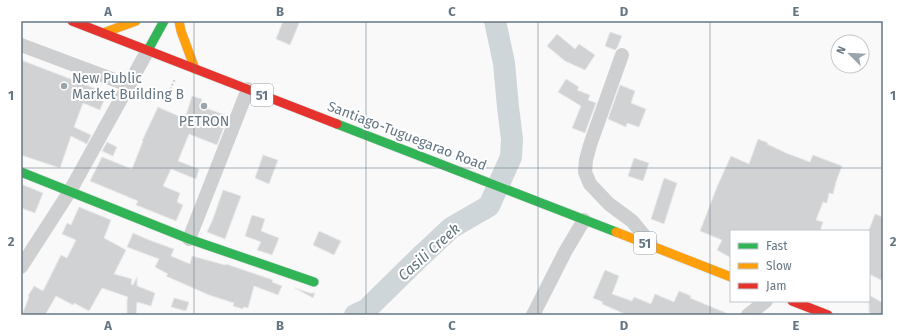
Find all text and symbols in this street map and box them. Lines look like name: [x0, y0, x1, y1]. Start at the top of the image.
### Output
text: A: [103, 4, 112, 19]
text: B: [276, 4, 284, 19]
text: C: [448, 4, 456, 19]
text: D: [620, 4, 629, 19]
text: E: [793, 4, 800, 19]
north arrow: [830, 34, 870, 74]
text: N: [834, 44, 849, 56]
place label: New Public Market Building B: [72, 70, 184, 103]
marker: New Public Market Building B: [59, 81, 69, 91]
road number: 51: [251, 84, 273, 106]
text: 1: [8, 88, 14, 103]
text: 1: [890, 88, 896, 103]
street label: Santiago-Tuguegarao Road: [325, 98, 489, 174]
marker: PETRON: [199, 101, 209, 111]
place label: PETRON: [179, 113, 229, 130]
water label: Casili Creek: [394, 220, 464, 284]
legend: [730, 230, 870, 302]
road number: 51: [634, 232, 656, 254]
text: 2: [8, 234, 15, 249]
text: 2: [890, 234, 897, 249]
text: Fast: [766, 239, 788, 253]
text: Slow: [766, 259, 792, 273]
text: Jam: [766, 279, 786, 293]
text: A: [103, 318, 112, 333]
text: B: [276, 318, 284, 333]
text: C: [448, 318, 456, 333]
text: D: [620, 318, 629, 333]
text: E: [793, 318, 800, 333]

